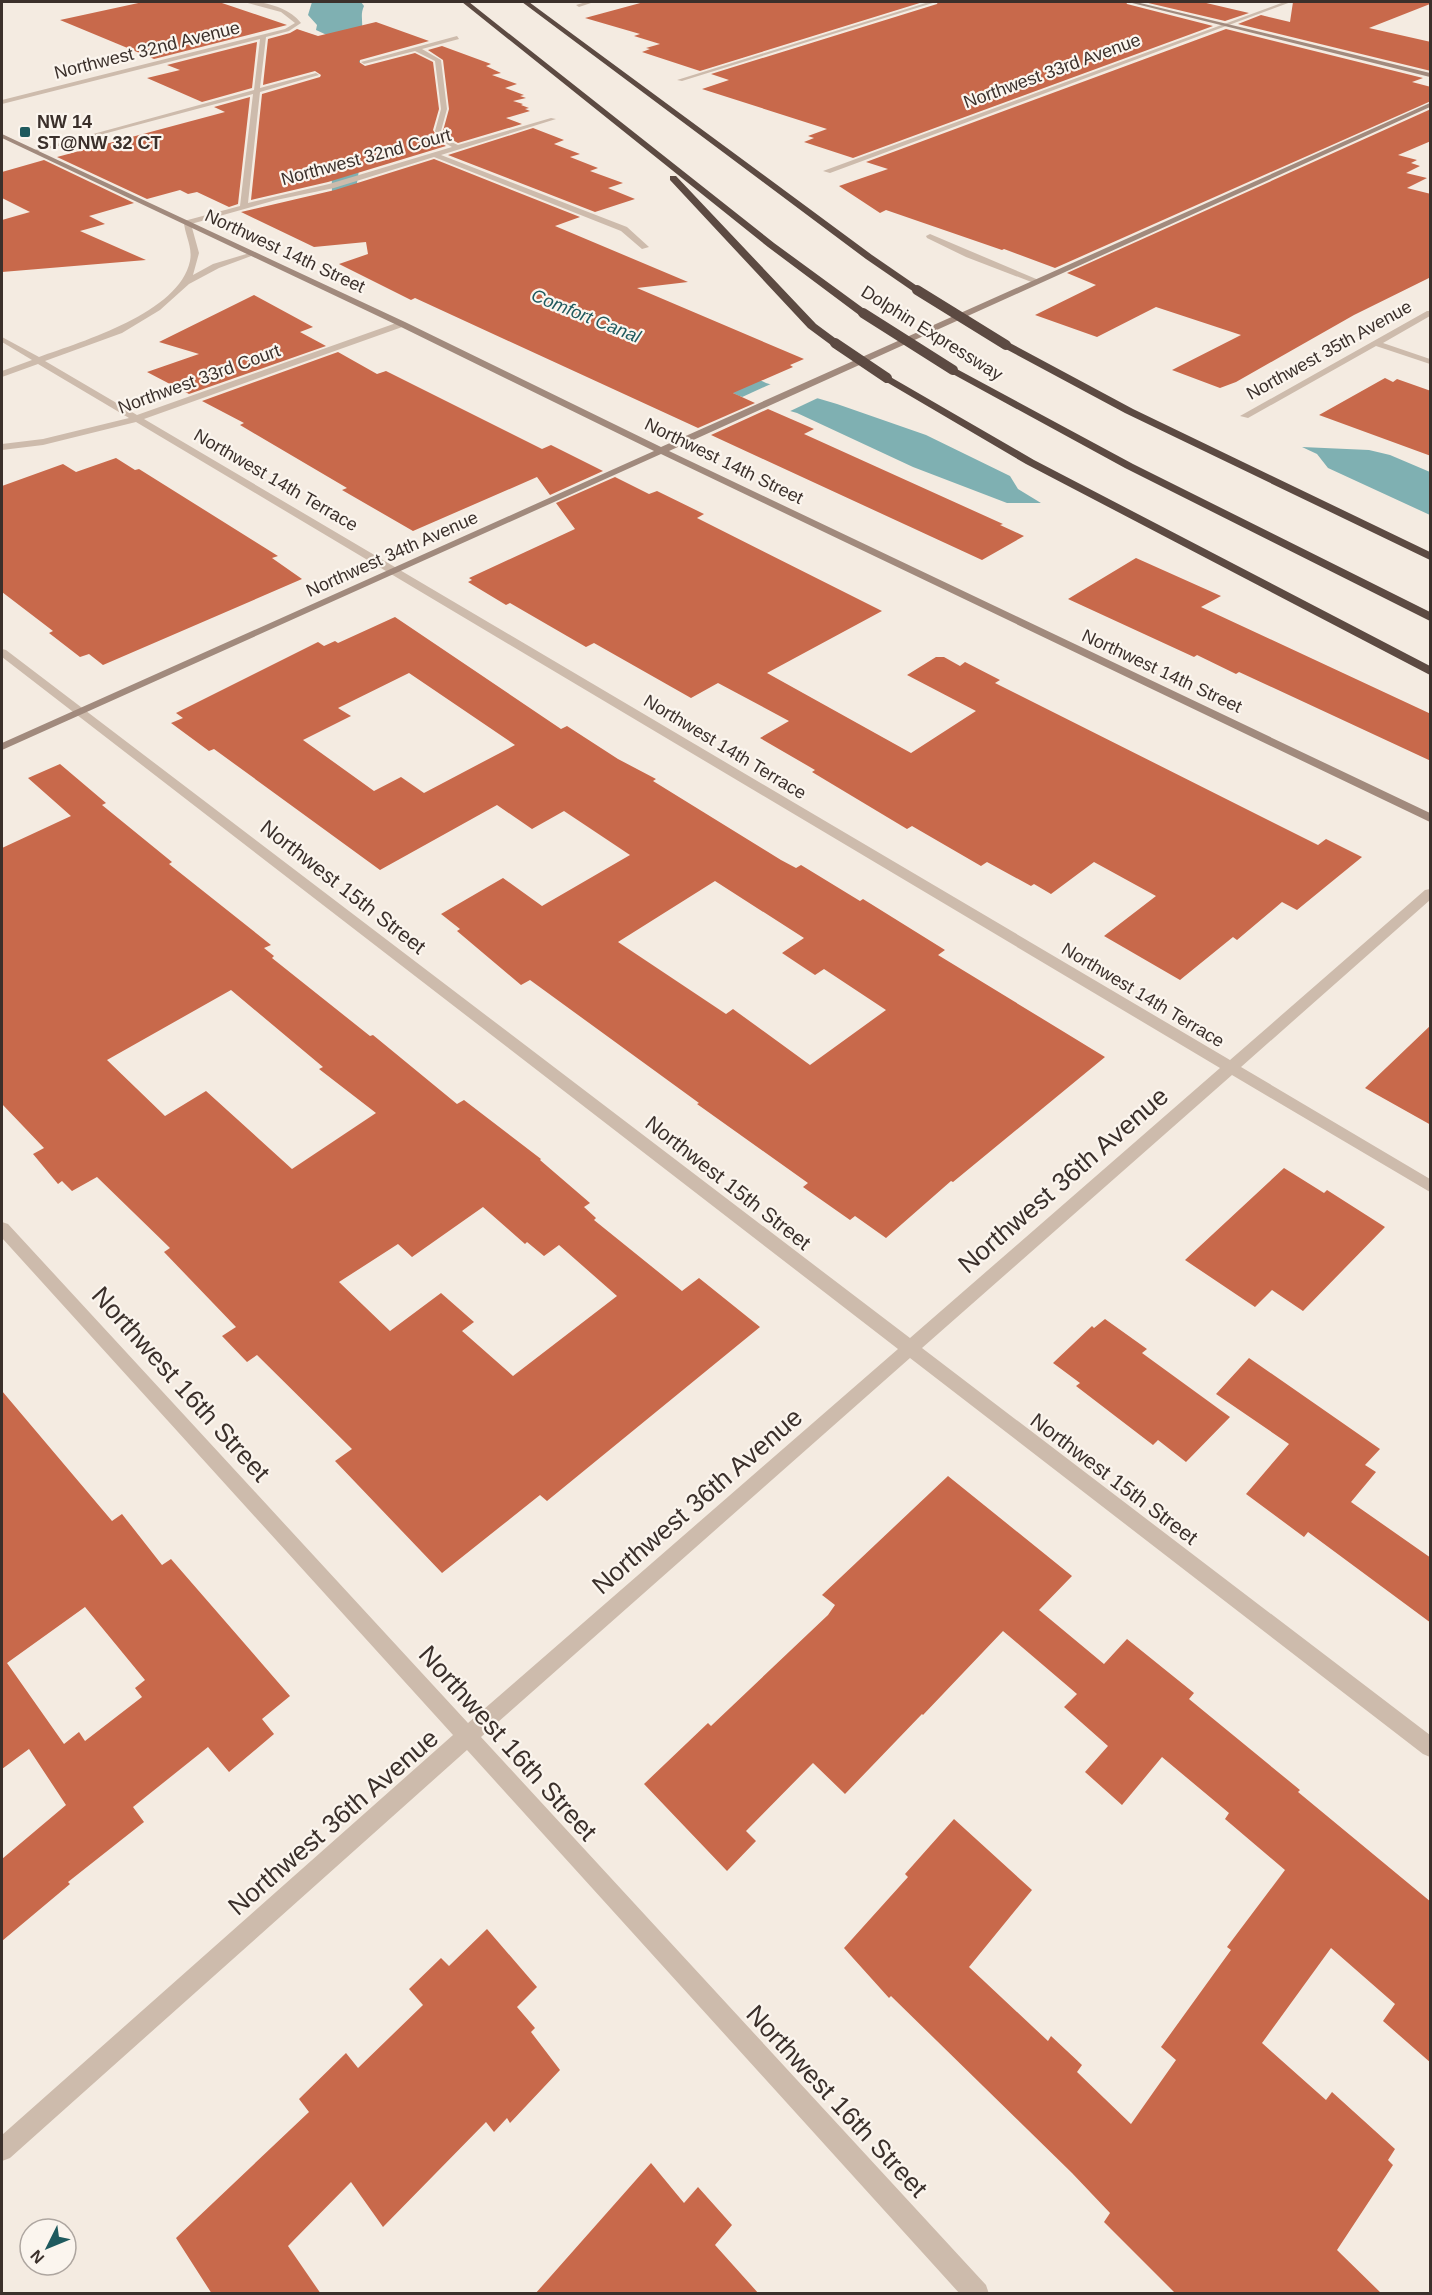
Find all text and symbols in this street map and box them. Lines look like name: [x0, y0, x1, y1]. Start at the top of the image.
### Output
street label: Northwest 32nd Avenue: [52, 17, 242, 83]
street label: Northwest 33rd Avenue: [961, 30, 1143, 112]
place label: NW 14 ST@NW 32 CT: [37, 112, 162, 153]
marker: NW 14 ST@NW 32 CT: [18, 125, 32, 139]
street label: Northwest 32nd Court: [279, 125, 453, 189]
street label: Northwest 14th Street: [202, 205, 368, 297]
street label: Dolphin Expressway: [858, 281, 1006, 385]
water label: Comfort Canal: [528, 285, 644, 347]
street label: Northwest 35th Avenue: [1243, 296, 1415, 404]
street label: Northwest 33rd Court: [115, 340, 283, 418]
street label: Northwest 14th Street: [641, 414, 807, 508]
street label: Northwest 14th Terrace: [191, 425, 361, 535]
street label: Northwest 34th Avenue: [303, 507, 481, 601]
street label: Northwest 14th Street: [1079, 625, 1245, 717]
street label: Northwest 14th Terrace: [640, 691, 810, 803]
street label: Northwest 15th Street: [256, 815, 431, 958]
street label: Northwest 14th Terrace: [1058, 939, 1228, 1051]
street label: Northwest 36th Avenue: [952, 1081, 1174, 1279]
street label: Northwest 15th Street: [641, 1111, 816, 1254]
street label: Northwest 16th Street: [86, 1281, 277, 1488]
street label: Northwest 36th Avenue: [586, 1402, 808, 1600]
street label: Northwest 15th Street: [1026, 1408, 1202, 1549]
street label: Northwest 16th Street: [413, 1640, 604, 1847]
street label: Northwest 36th Avenue: [222, 1723, 444, 1921]
street label: Northwest 16th Street: [740, 1999, 934, 2204]
north arrow: [18, 2217, 78, 2277]
text: N: [27, 2247, 48, 2267]

